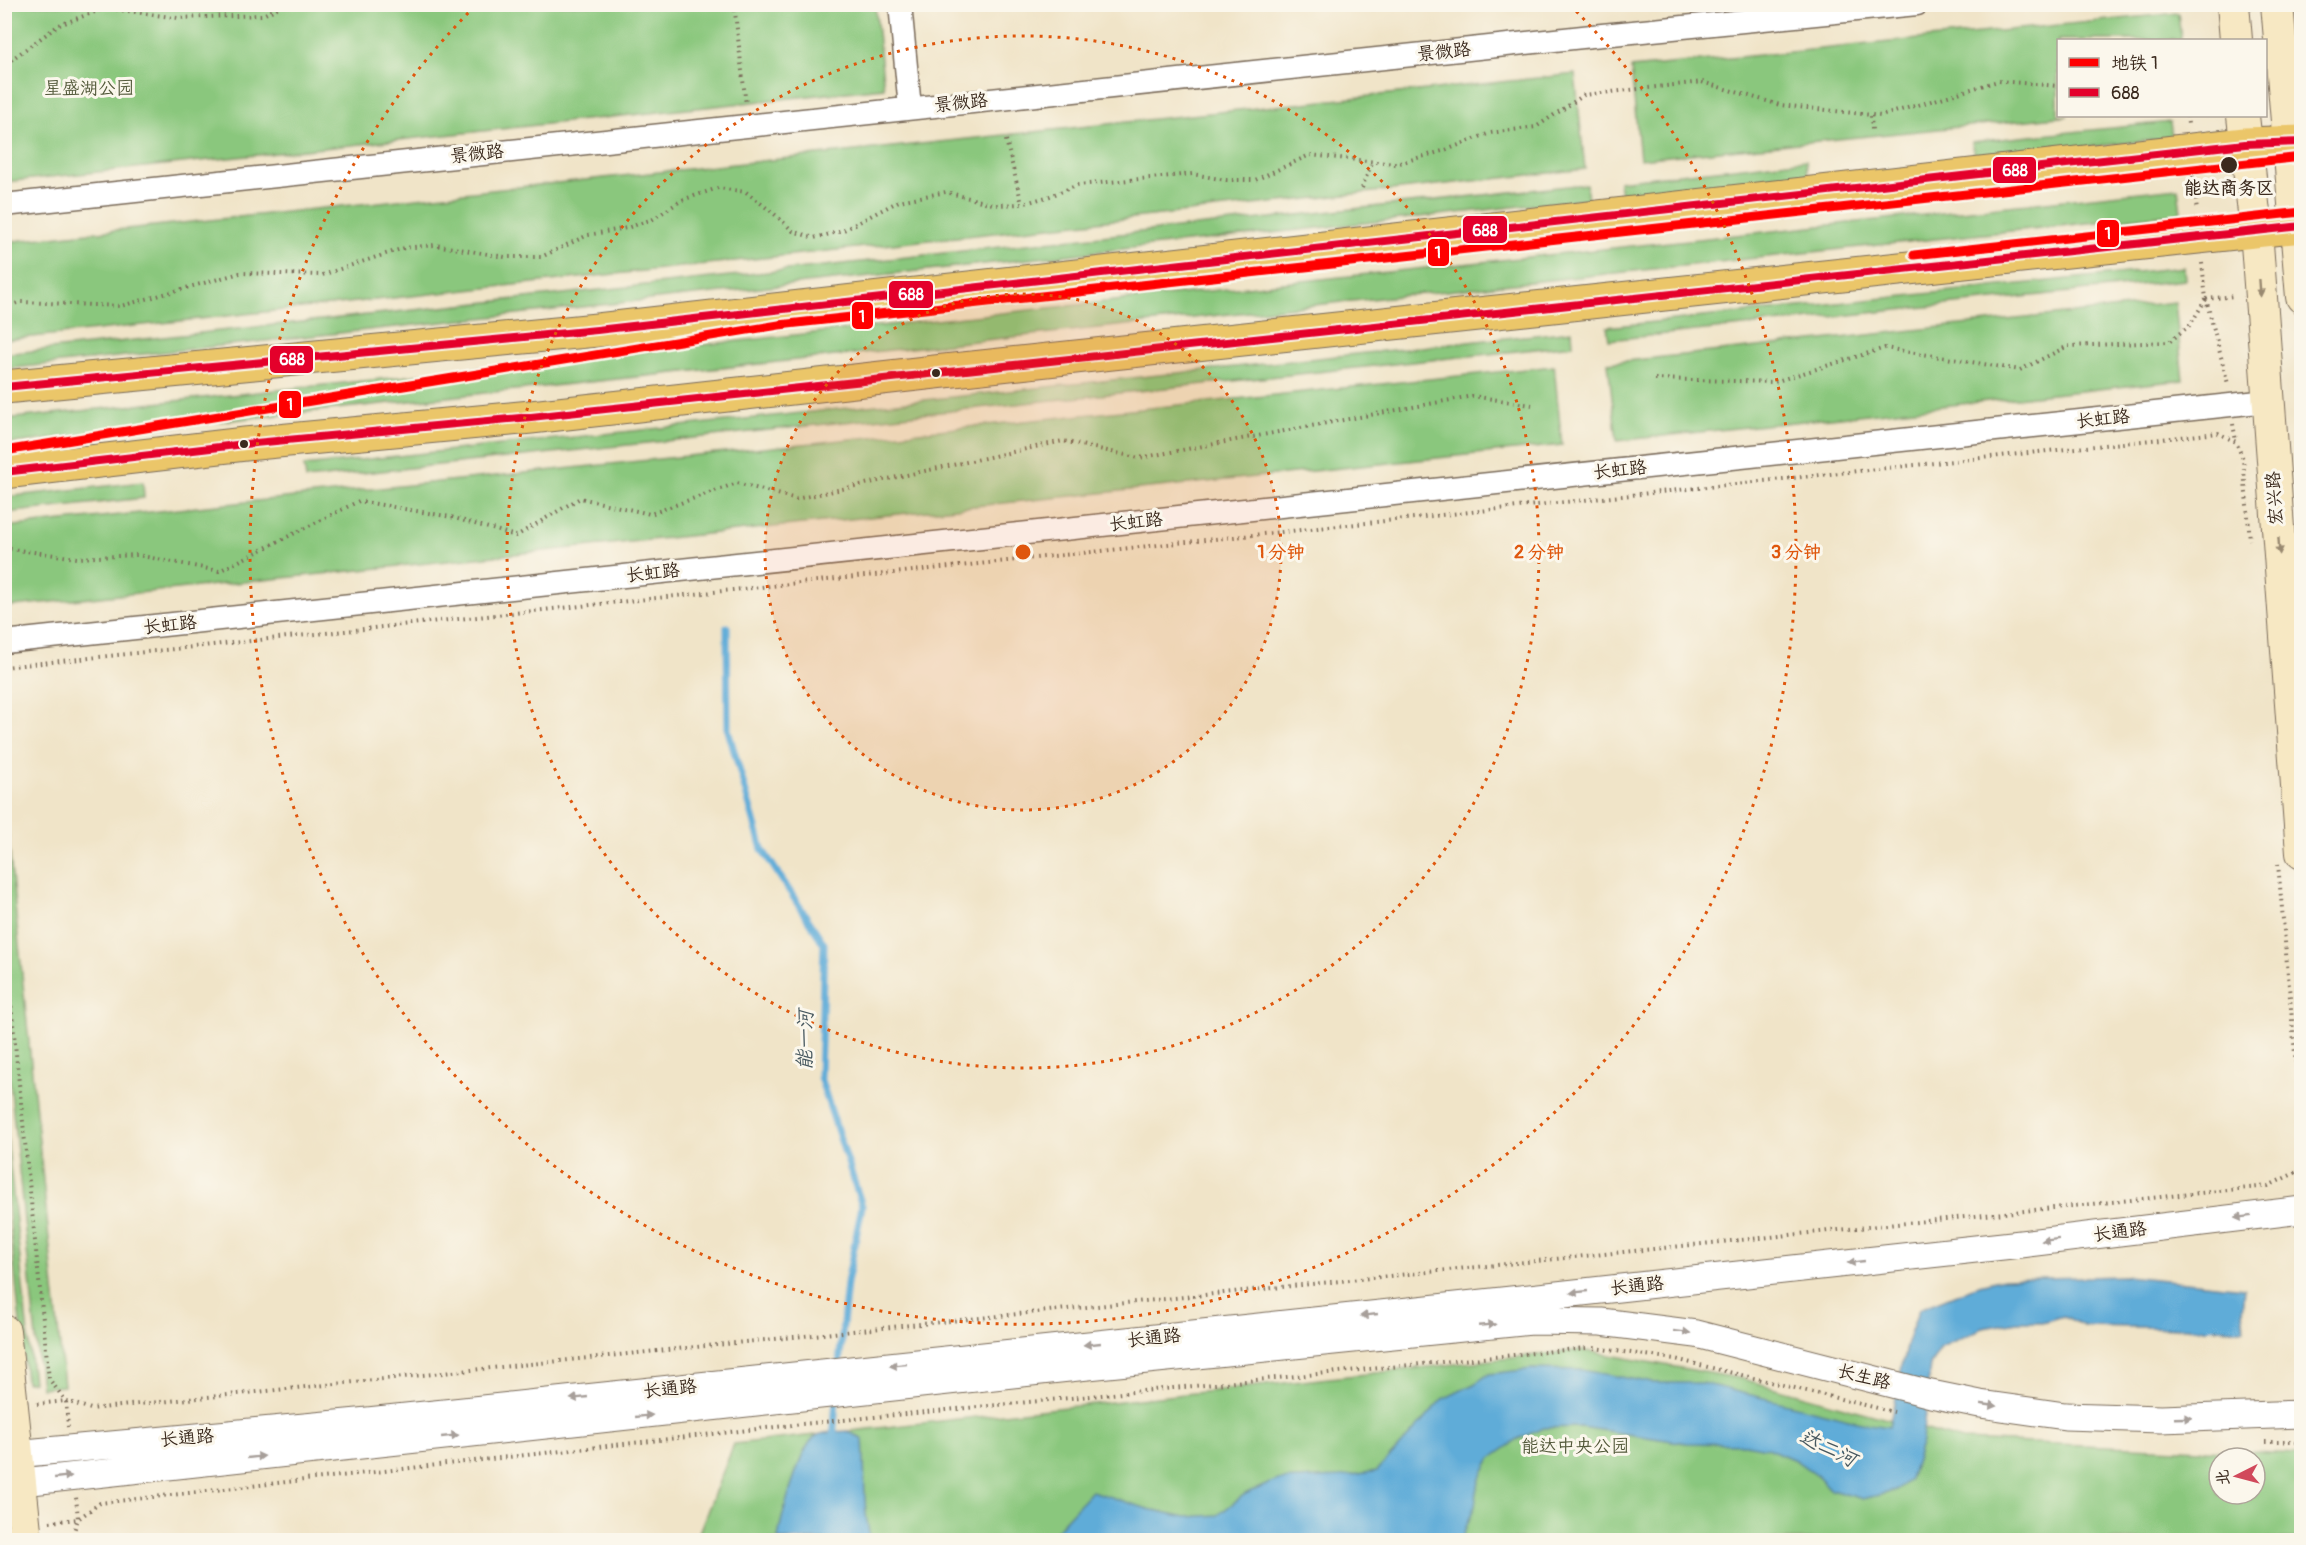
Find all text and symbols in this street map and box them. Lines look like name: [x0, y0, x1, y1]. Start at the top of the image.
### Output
street label: 景微路: [1416, 38, 1472, 66]
legend: [2057, 39, 2267, 117]
text: 地铁 1: [2111, 52, 2158, 75]
park label: 星盛湖公园: [44, 77, 134, 100]
text: 688: [2111, 82, 2140, 105]
street label: 景微路: [933, 89, 989, 117]
street label: 景微路: [449, 140, 505, 168]
marker: 能达商务区: [2219, 155, 2239, 175]
line badge: 688: [1992, 156, 2037, 184]
text: 688: [2002, 161, 2028, 181]
place label: 能达商务区: [2184, 177, 2274, 200]
line badge: 688: [1462, 215, 1508, 244]
line badge: 1: [2096, 219, 2120, 248]
text: 688: [1472, 221, 1498, 241]
text: 1: [2105, 224, 2111, 244]
line badge: 1: [1427, 238, 1450, 267]
text: 1: [1435, 243, 1441, 263]
one-way arrow: [2255, 279, 2265, 298]
line badge: 688: [888, 280, 934, 309]
text: 688: [898, 285, 924, 305]
line badge: 1: [851, 301, 874, 330]
text: 1: [859, 307, 865, 327]
line badge: 688: [269, 345, 314, 374]
text: 688: [279, 350, 305, 370]
unlabelled marker: [930, 367, 942, 379]
line badge: 1: [278, 390, 302, 419]
text: 1: [287, 395, 293, 415]
street label: 长虹路: [2075, 405, 2131, 433]
unlabelled marker: [238, 438, 250, 450]
street label: 长虹路: [1592, 456, 1648, 484]
street label: 宏兴路: [2262, 470, 2288, 526]
street label: 长虹路: [1108, 508, 1164, 536]
one-way arrow: [2274, 536, 2284, 555]
text: 1 分钟: [1258, 541, 1304, 564]
text: 2 分钟: [1514, 541, 1564, 564]
text: 3 分钟: [1771, 541, 1821, 564]
centre of rings: [1013, 542, 1033, 562]
street label: 长虹路: [625, 559, 681, 587]
street label: 长虹路: [142, 611, 198, 639]
water label: 能一河: [792, 1007, 818, 1070]
one-way arrow: [2234, 1212, 2253, 1222]
street label: 长通路: [2092, 1217, 2148, 1247]
one-way arrow: [2040, 1235, 2059, 1245]
one-way arrow: [1846, 1257, 1865, 1267]
street label: 长通路: [1609, 1272, 1665, 1300]
one-way arrow: [1569, 1287, 1588, 1297]
one-way arrow: [1360, 1310, 1379, 1320]
one-way arrow: [1478, 1320, 1497, 1330]
street label: 长通路: [1126, 1324, 1182, 1352]
one-way arrow: [1672, 1327, 1691, 1337]
one-way arrow: [1082, 1339, 1101, 1349]
street label: 长生路: [1835, 1359, 1893, 1395]
one-way arrow: [888, 1360, 907, 1370]
street label: 长通路: [642, 1375, 698, 1403]
one-way arrow: [569, 1393, 588, 1403]
one-way arrow: [1979, 1401, 1998, 1410]
one-way arrow: [635, 1411, 654, 1421]
one-way arrow: [2173, 1413, 2192, 1423]
street label: 长通路: [159, 1424, 215, 1452]
water label: 达二河: [1796, 1424, 1863, 1474]
one-way arrow: [441, 1431, 460, 1441]
park label: 能达中央公园: [1521, 1435, 1629, 1458]
north arrow: [2207, 1446, 2267, 1506]
one-way arrow: [247, 1452, 266, 1462]
text: 北: [2212, 1468, 2234, 1486]
one-way arrow: [53, 1473, 72, 1482]

